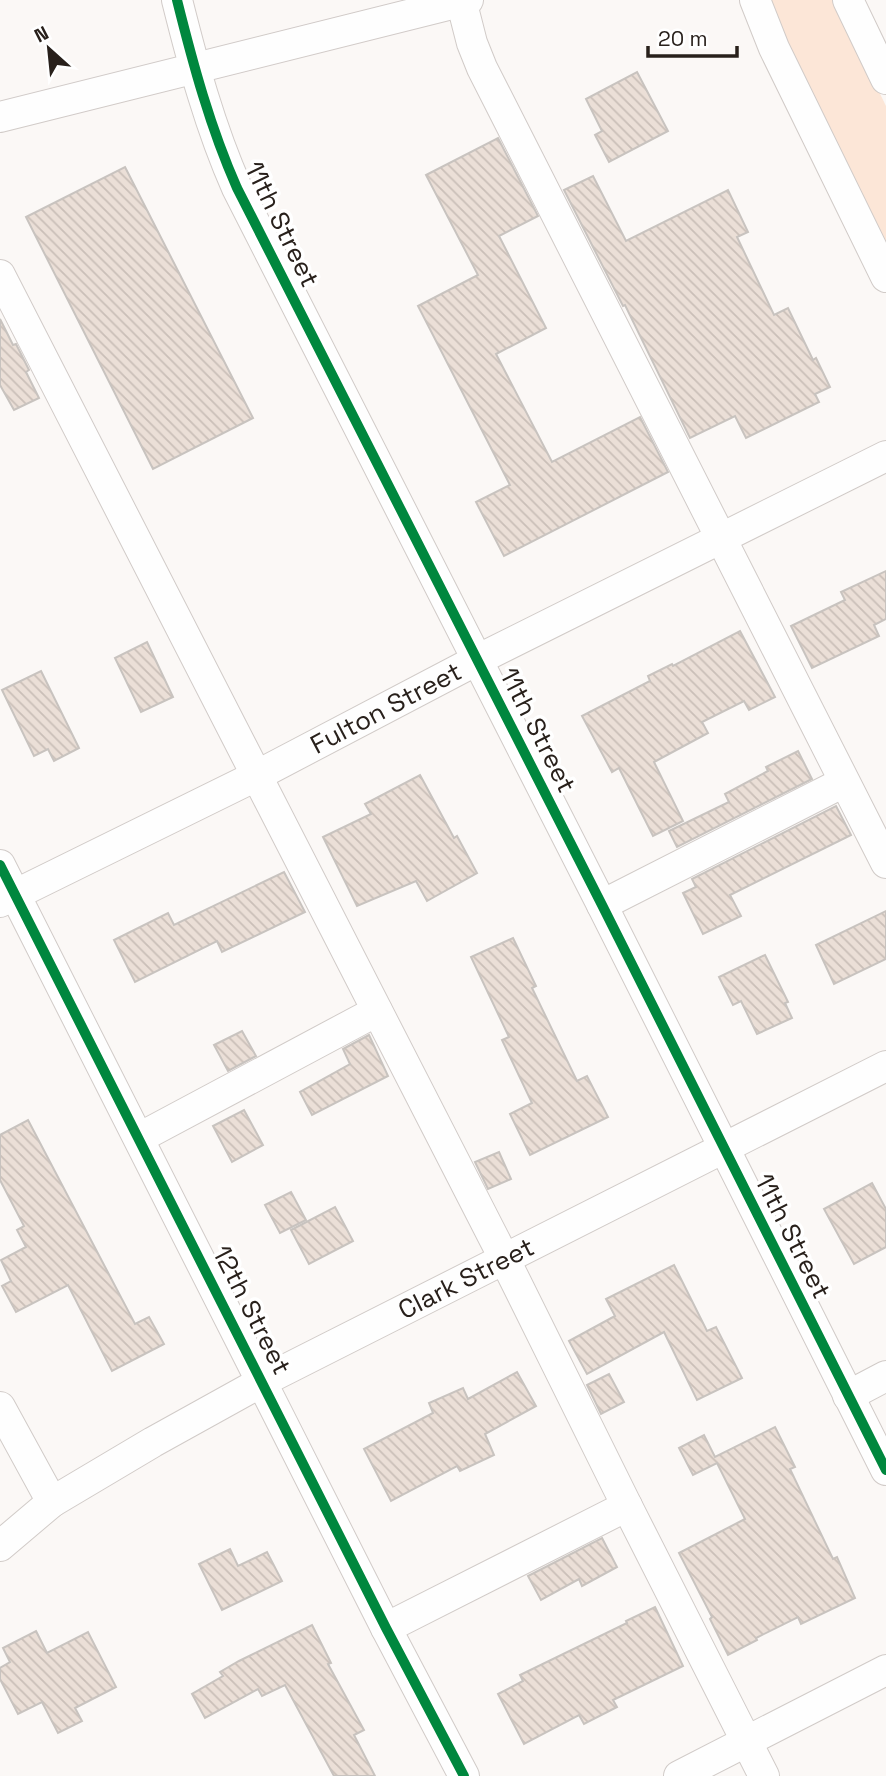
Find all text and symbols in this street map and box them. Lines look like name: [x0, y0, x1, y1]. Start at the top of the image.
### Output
north arrow: [14, 14, 84, 84]
scale bar: [648, 14, 737, 58]
text: N: [30, 20, 53, 48]
text: 20 m: [658, 25, 708, 52]
street label: 11th Street: [237, 156, 327, 292]
street label: Fulton Street: [304, 654, 467, 761]
street label: 11th Street: [492, 662, 584, 798]
street label: 11th Street: [747, 1168, 839, 1304]
street label: Clark Street: [392, 1230, 540, 1327]
street label: 12th Street: [205, 1240, 299, 1380]

